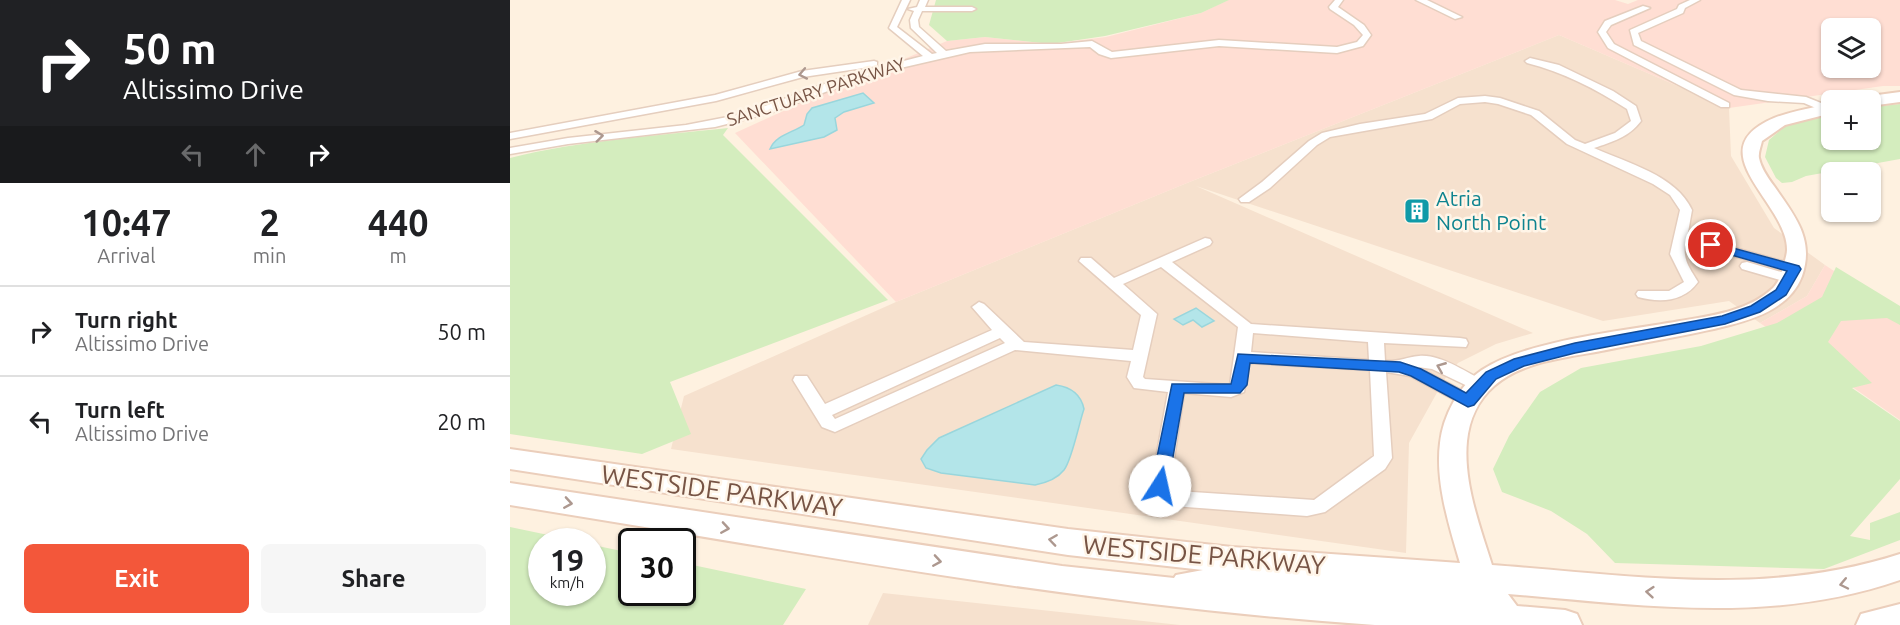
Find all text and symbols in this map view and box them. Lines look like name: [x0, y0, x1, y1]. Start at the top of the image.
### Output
map controls: [1821, 18, 1881, 222]
button: layers: [1821, 18, 1881, 78]
icon: right: [24, 24, 102, 102]
text: 50 m: [123, 25, 217, 72]
street label: SANCTUARY PARKWAY: [724, 53, 908, 129]
one-way arrow: [798, 67, 808, 80]
text: Altissimo Drive: [123, 74, 304, 104]
button: +: [1821, 90, 1881, 150]
one-way arrow: [594, 131, 604, 143]
icon: left: [176, 138, 209, 171]
icon: ahead: [239, 138, 272, 171]
icon: right: [302, 138, 335, 171]
button: −: [1821, 162, 1881, 222]
place label: Atria North Point: [1436, 186, 1546, 234]
building icon: Atria North Point: [1402, 196, 1432, 226]
text: 10:47: [81, 202, 171, 243]
text: 2: [259, 202, 280, 243]
text: 440: [368, 202, 429, 243]
pin: [1685, 219, 1736, 270]
icon: arrive: [1694, 228, 1727, 261]
text: Arrival: [97, 244, 156, 267]
text: min: [253, 244, 286, 267]
text: m: [390, 244, 407, 267]
text: Turn right: [75, 307, 177, 332]
icon: right: [24, 315, 57, 348]
text: 50 m: [437, 319, 486, 344]
text: Altissimo Drive: [75, 332, 209, 355]
one-way arrow: [1437, 362, 1448, 374]
text: Turn left: [75, 397, 165, 422]
icon: left: [24, 405, 57, 438]
text: 20 m: [437, 409, 486, 434]
text: Altissimo Drive: [75, 422, 209, 445]
position arrow: [1128, 454, 1192, 518]
street label: WESTSIDE PARKWAY: [600, 459, 845, 522]
one-way arrow: [563, 497, 572, 509]
one-way arrow: [719, 521, 729, 534]
speed limit sign: 30: [618, 528, 696, 606]
street label: WESTSIDE PARKWAY: [1082, 529, 1327, 580]
one-way arrow: [1048, 535, 1058, 547]
text: 19: [550, 543, 584, 577]
button: Exit: [24, 544, 249, 613]
button: Share: [261, 544, 486, 613]
one-way arrow: [932, 554, 942, 566]
text: km/h: [550, 574, 584, 591]
one-way arrow: [1839, 576, 1849, 589]
one-way arrow: [1645, 585, 1654, 598]

